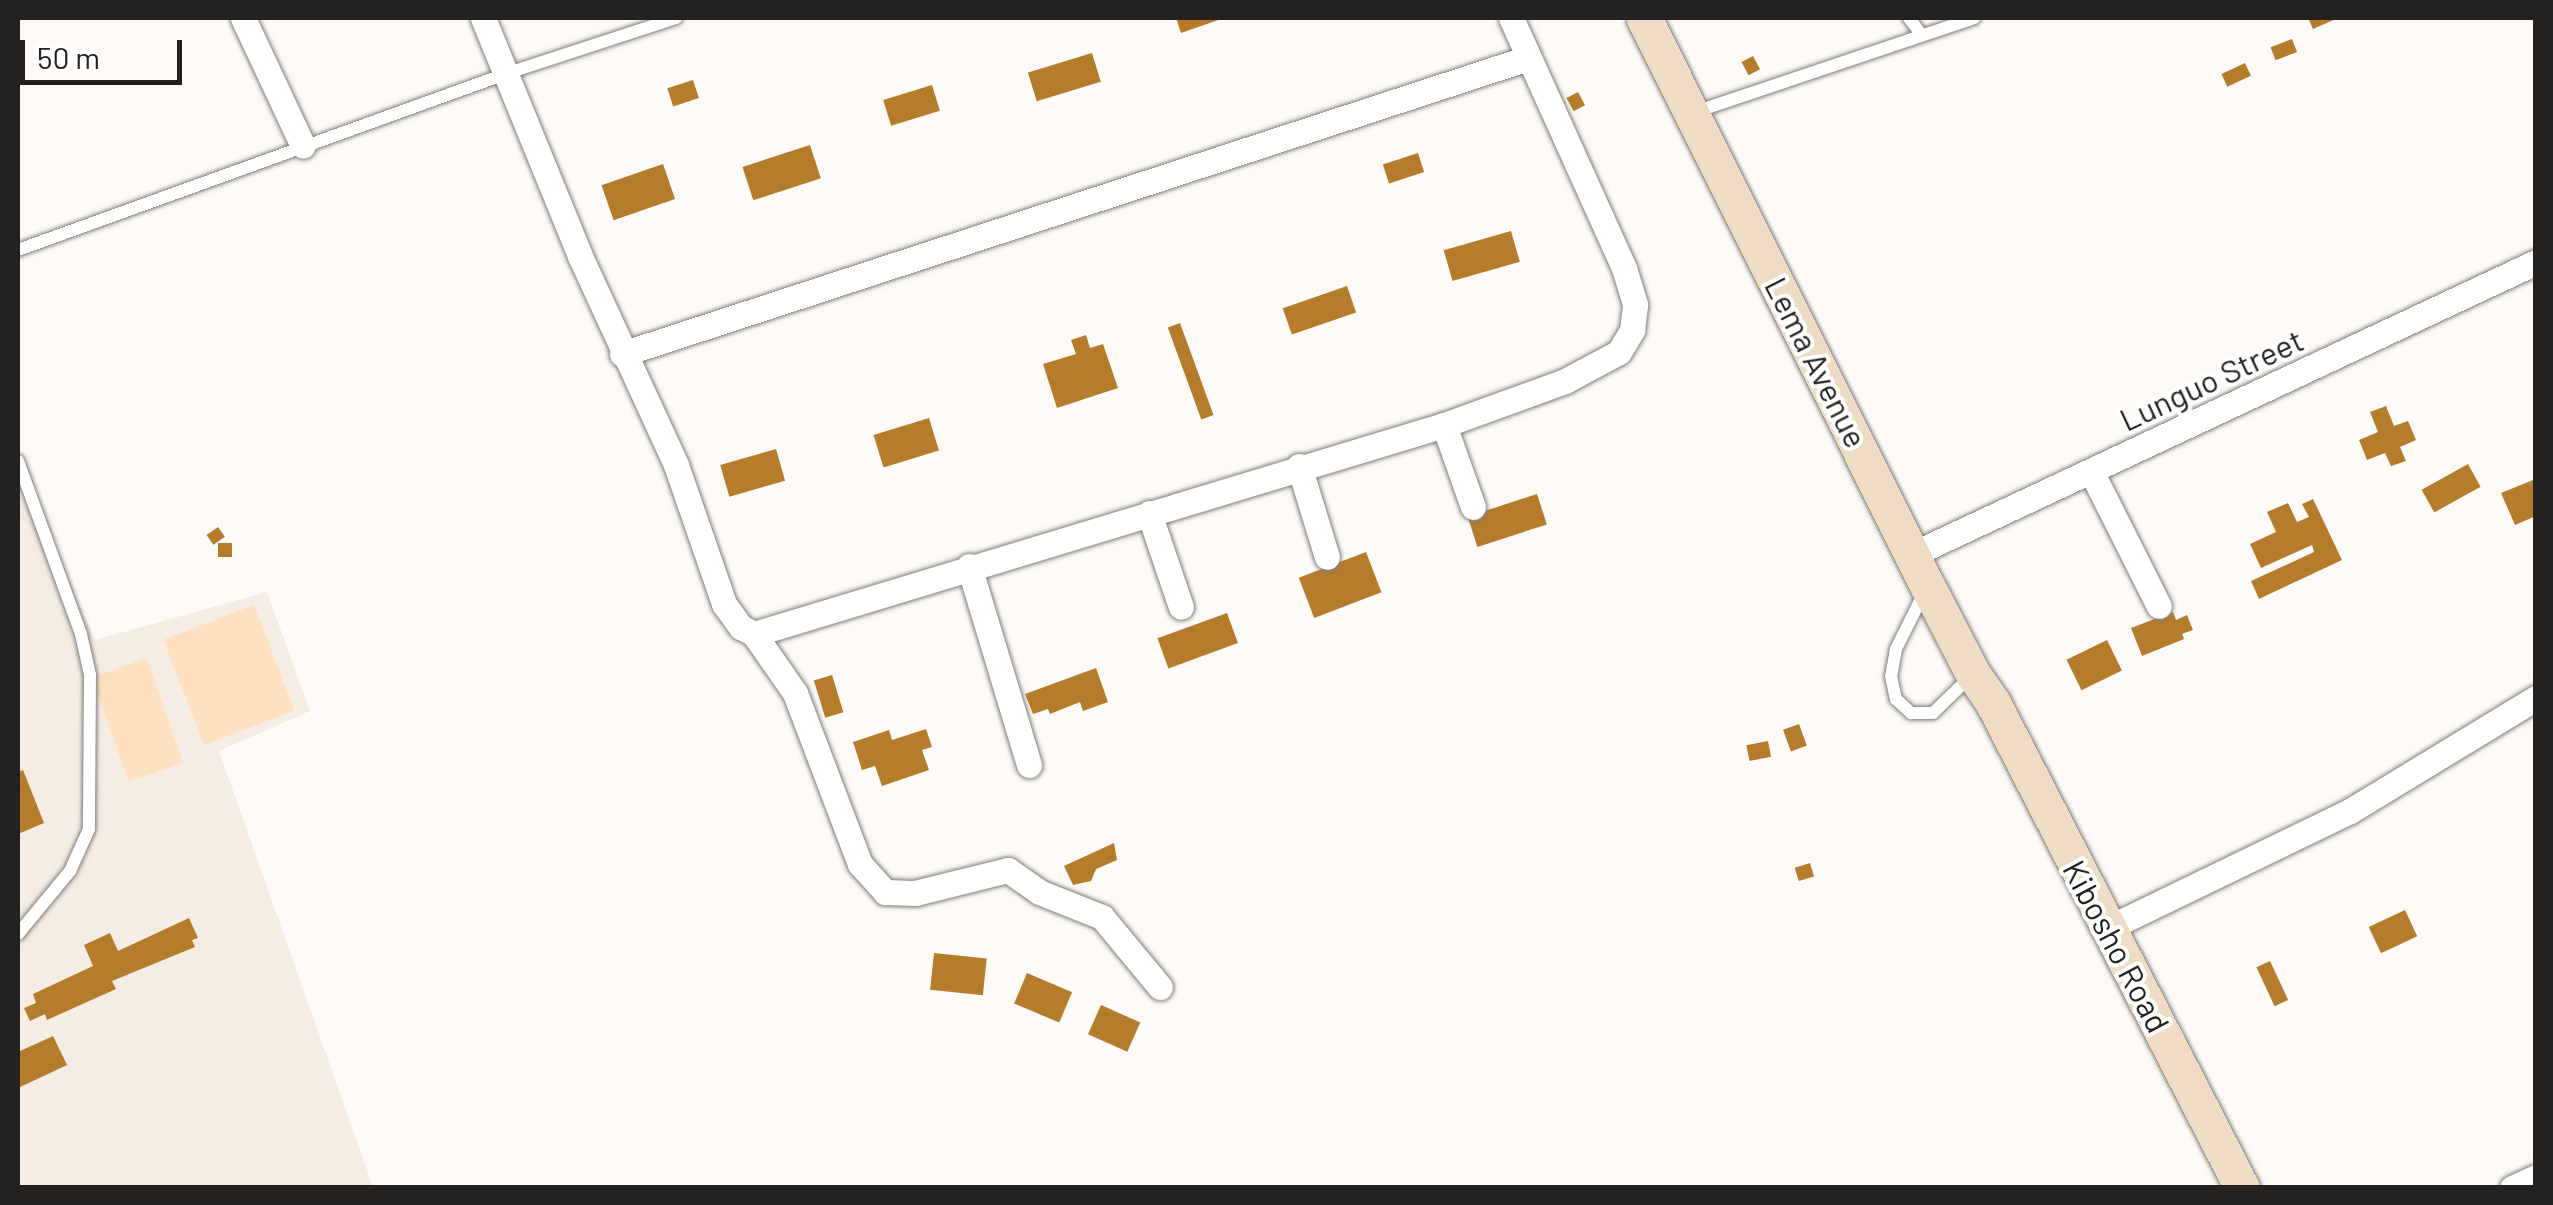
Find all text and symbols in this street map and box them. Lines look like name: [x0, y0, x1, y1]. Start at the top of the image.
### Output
scale bar: [25, 20, 188, 82]
text: 50 m: [37, 39, 100, 75]
street label: Lema Avenue: [1758, 270, 1876, 454]
street label: Lunguo Street: [2113, 320, 2309, 438]
street label: Kibosho Road: [2056, 853, 2178, 1039]

